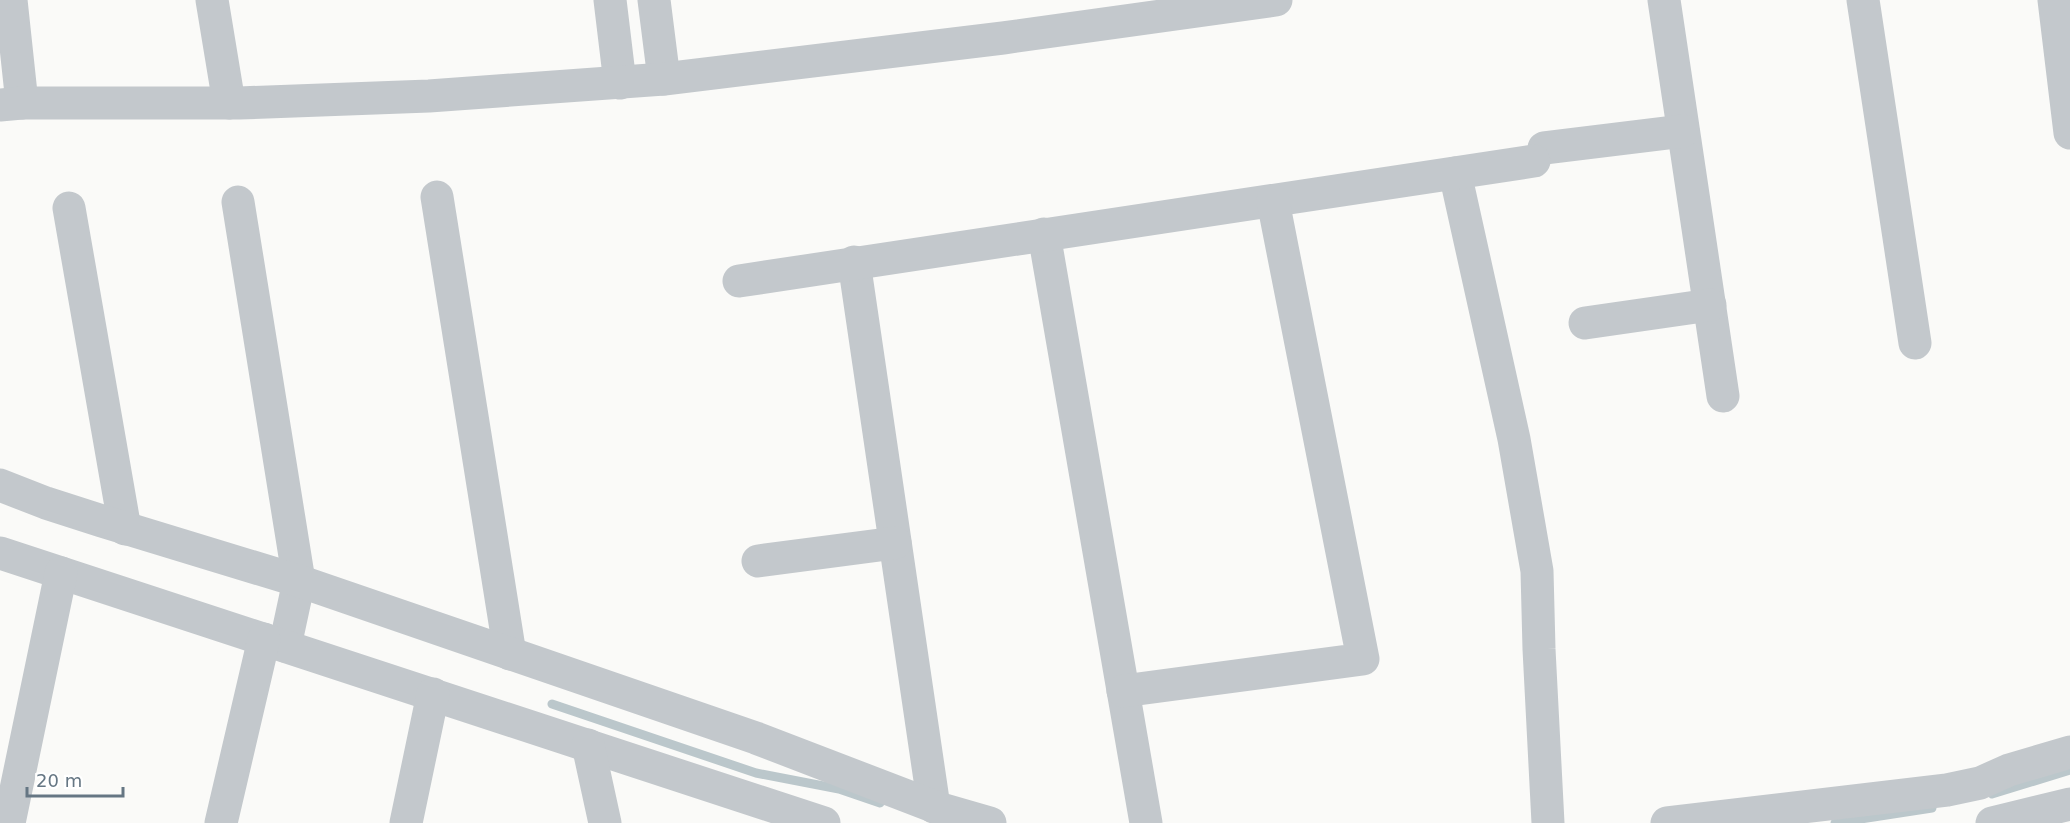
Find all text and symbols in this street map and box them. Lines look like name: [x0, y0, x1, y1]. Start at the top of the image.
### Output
scale bar: [27, 760, 123, 798]
text: 20 m: [36, 770, 82, 791]

